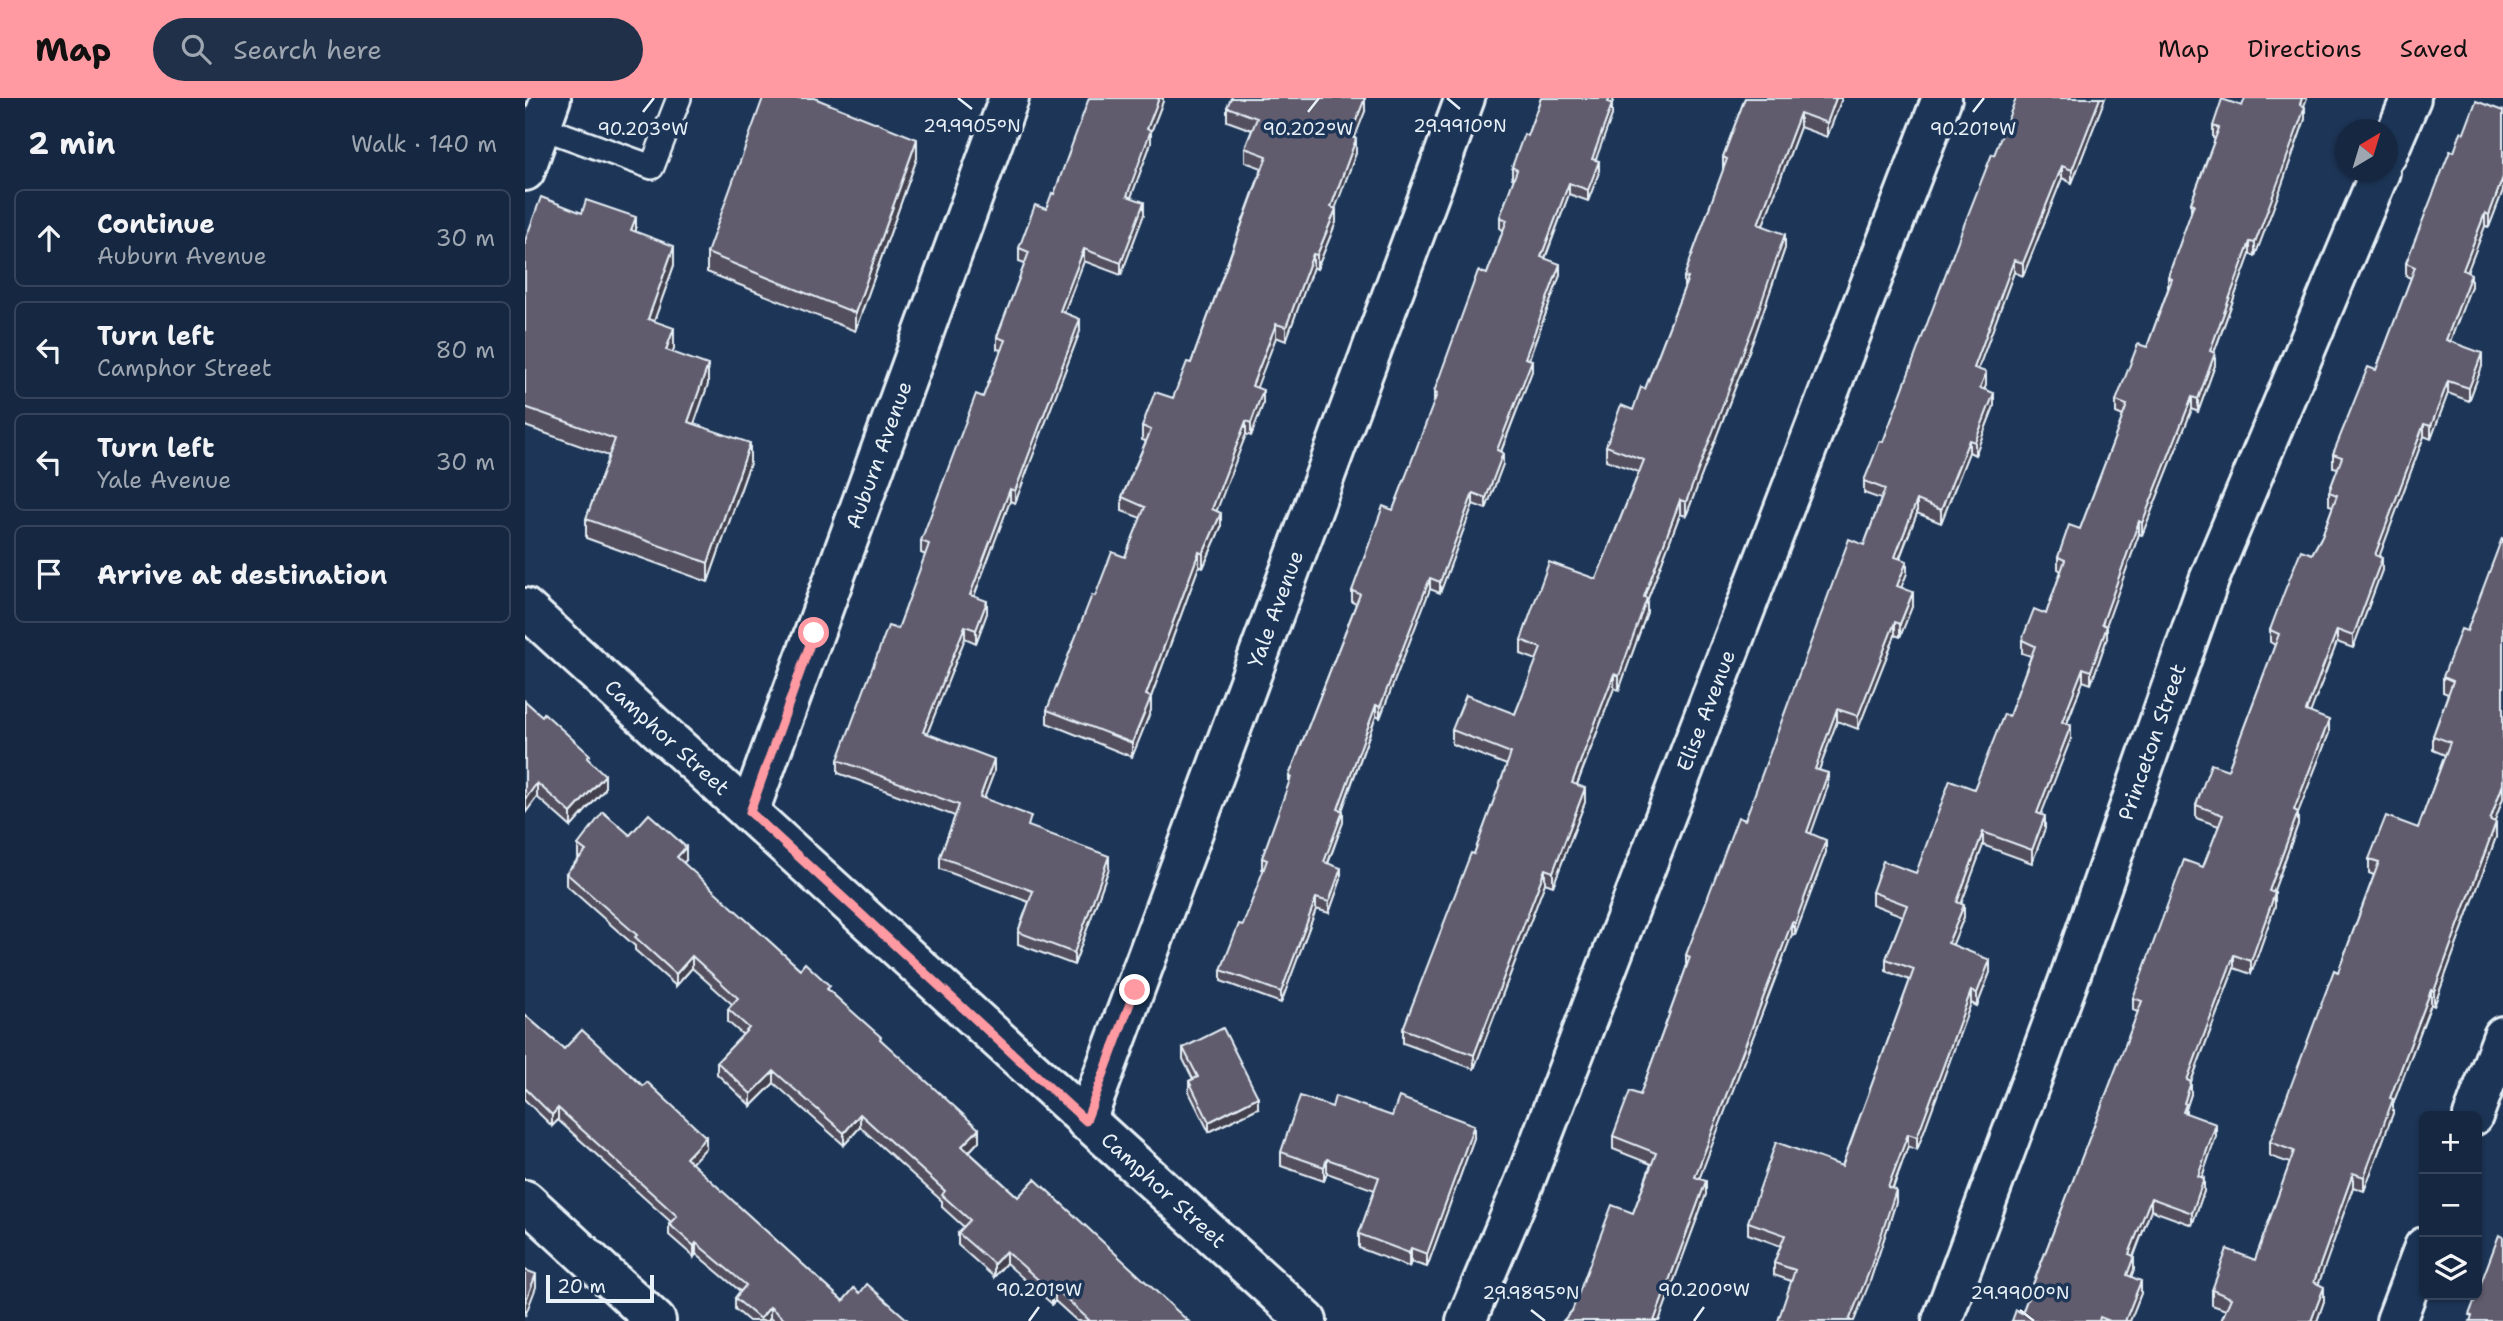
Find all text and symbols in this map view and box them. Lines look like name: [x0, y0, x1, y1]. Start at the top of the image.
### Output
search box: [153, 18, 643, 81]
text: Map: [35, 27, 111, 72]
icon: search: [177, 30, 215, 68]
text: Search here: [233, 32, 382, 67]
text: Map: [2158, 33, 2209, 65]
text: Directions: [2247, 33, 2362, 65]
text: Saved: [2400, 33, 2468, 65]
text: 29.9905°N: [923, 114, 1021, 138]
text: 29.9910°N: [1413, 114, 1507, 138]
text: 90.203°W: [597, 117, 689, 141]
text: 90.202°W: [1263, 117, 1353, 141]
text: 90.201°W: [1930, 117, 2016, 141]
north arrow: [2335, 119, 2398, 182]
text: 2 min: [28, 123, 115, 164]
text: Walk · 140 m: [351, 129, 497, 159]
text: Continue: [97, 206, 215, 241]
icon: ahead: [30, 219, 68, 257]
text: 30 m: [436, 223, 495, 253]
text: Auburn Avenue: [97, 241, 267, 271]
text: Turn left: [97, 318, 214, 353]
icon: left: [30, 331, 68, 369]
text: 80 m: [436, 335, 495, 365]
text: Camphor Street: [97, 353, 272, 383]
street label: Auburn Avenue: [839, 377, 919, 533]
text: Turn left: [97, 430, 214, 465]
icon: left: [30, 443, 68, 481]
text: 30 m: [436, 447, 495, 477]
text: Yale Avenue: [97, 465, 231, 495]
street label: Yale Avenue: [1241, 547, 1310, 671]
icon: arrive: [30, 555, 68, 593]
text: Arrive at destination: [97, 557, 387, 592]
route start: [798, 617, 829, 648]
street label: Elise Avenue: [1670, 646, 1742, 775]
street label: Princeton Street: [2112, 660, 2193, 824]
street label: Camphor Street: [598, 673, 735, 802]
route end: [1119, 974, 1150, 1005]
map controls: [2419, 1111, 2482, 1300]
button: +: [2419, 1111, 2482, 1174]
street label: Camphor Street: [1095, 1126, 1232, 1254]
button: −: [2419, 1174, 2482, 1237]
button: layers: [2419, 1237, 2482, 1300]
scale bar: [546, 1272, 655, 1304]
text: 20 m: [557, 1274, 606, 1299]
text: 90.201°W: [996, 1278, 1082, 1302]
text: 90.200°W: [1658, 1278, 1750, 1302]
text: 29.9895°N: [1482, 1281, 1580, 1305]
text: 29.9900°N: [1970, 1281, 2070, 1305]

